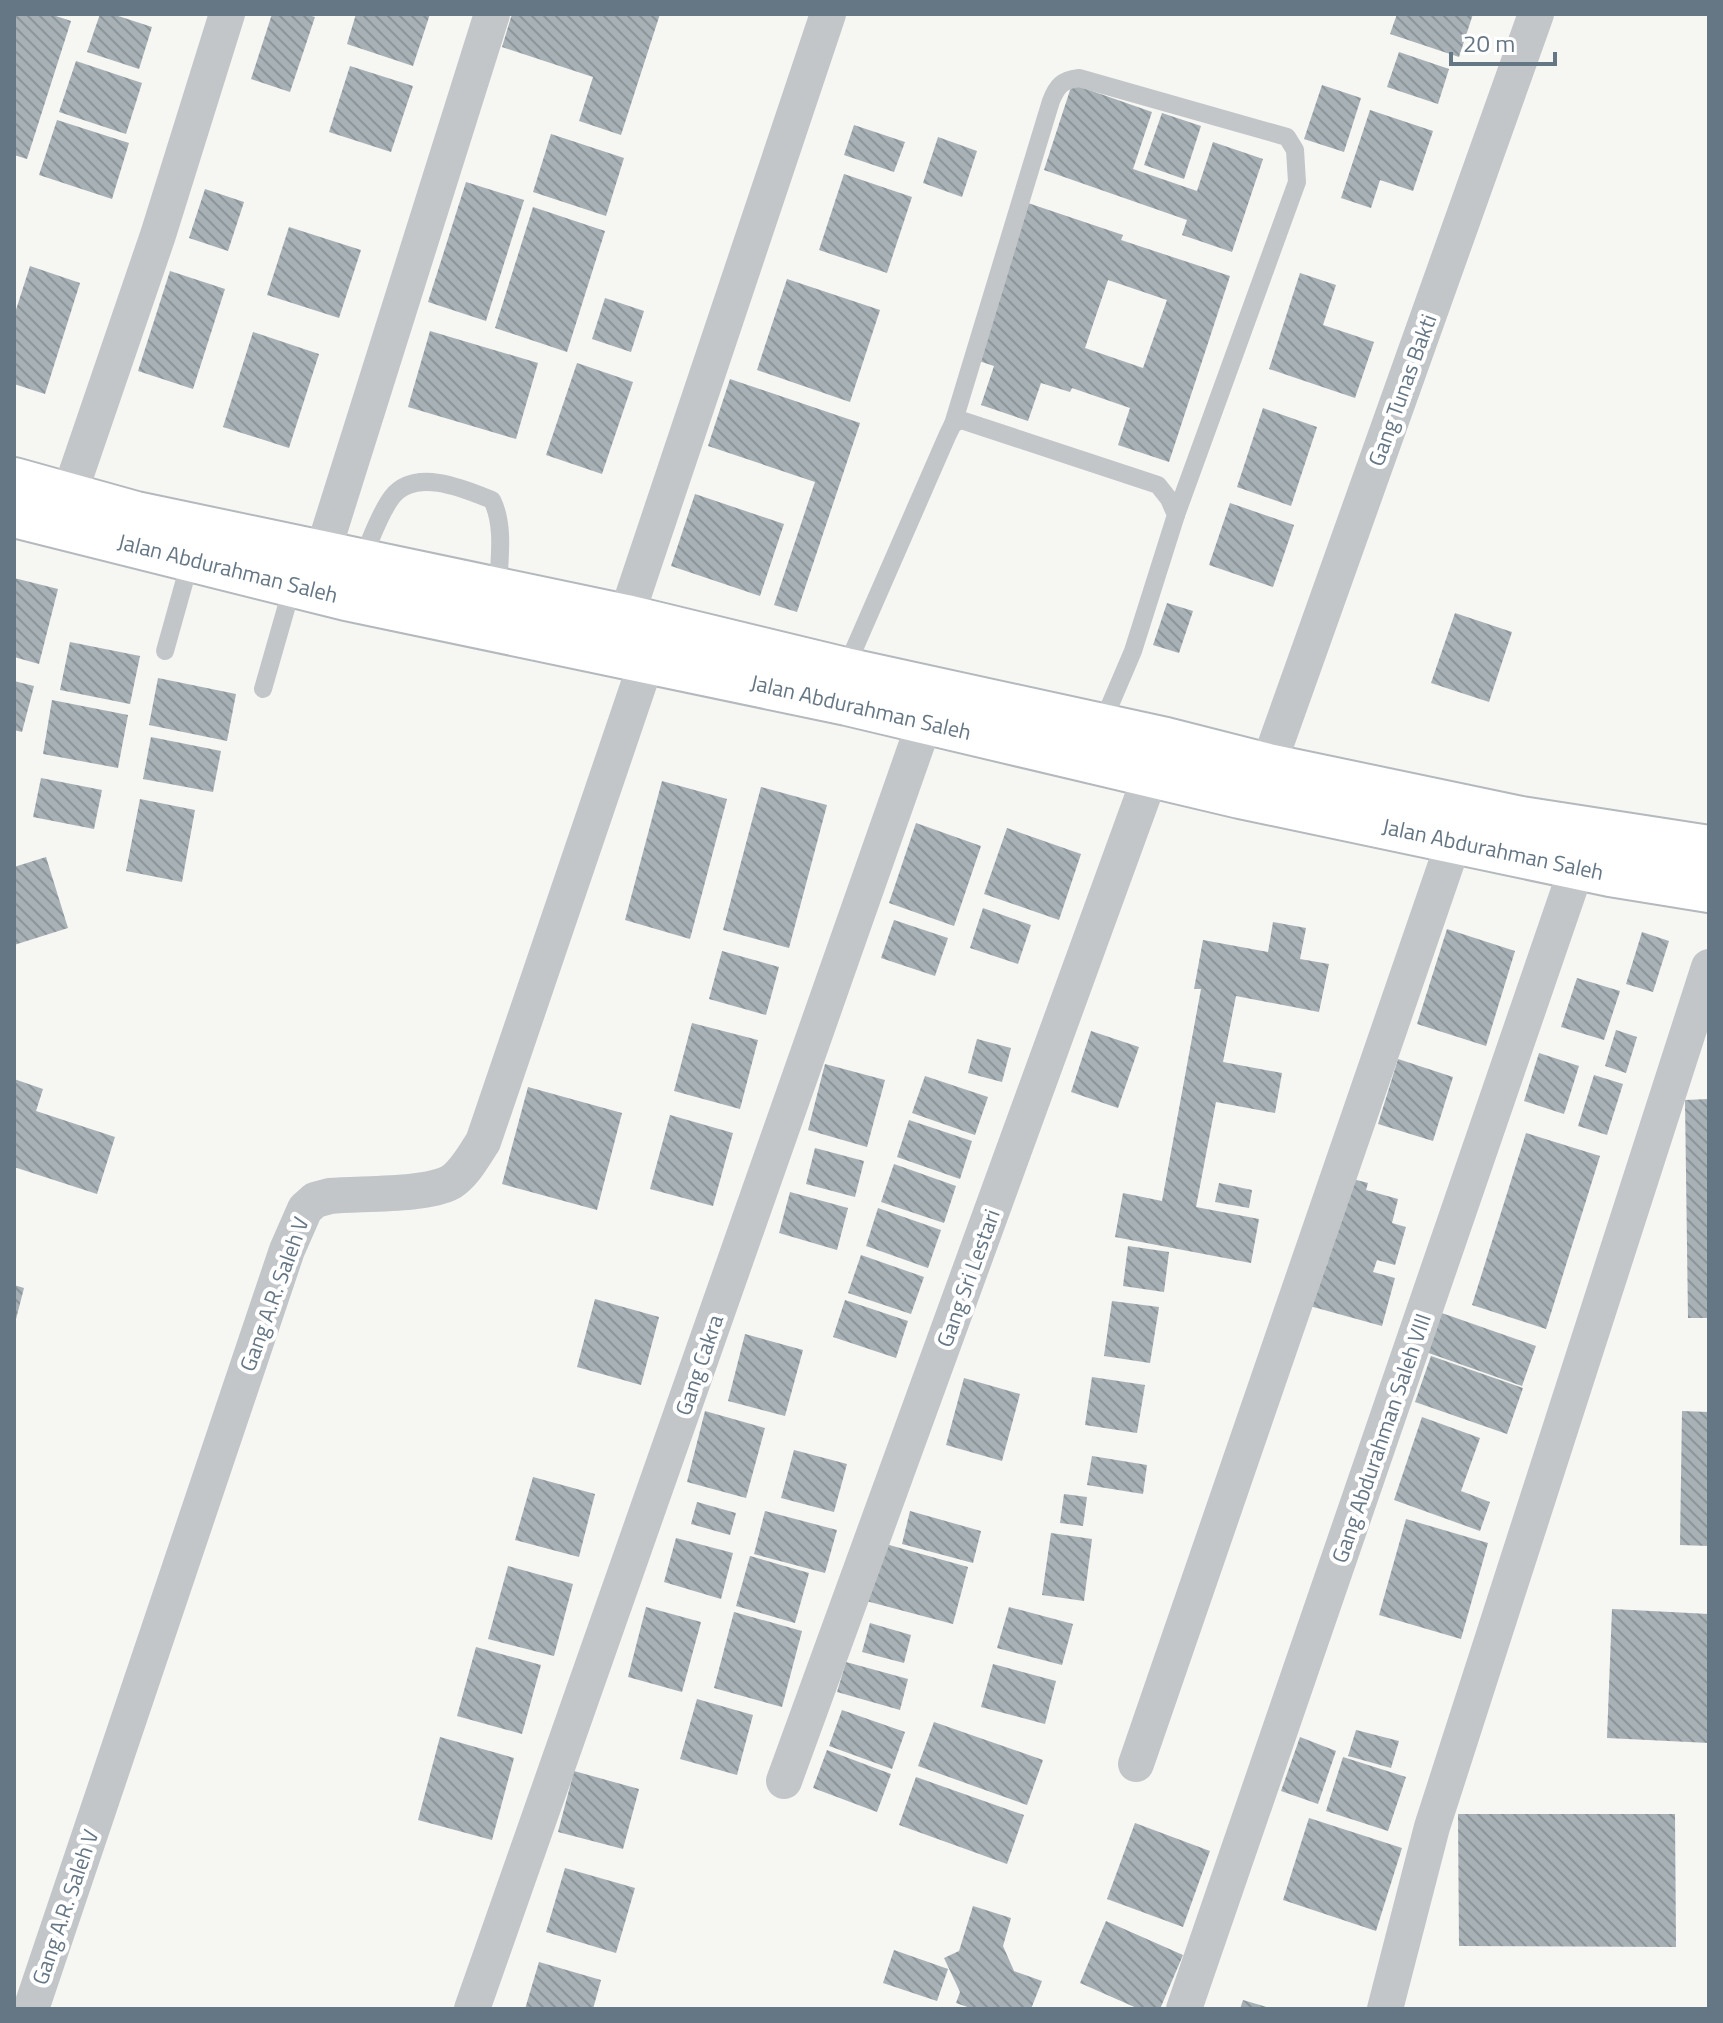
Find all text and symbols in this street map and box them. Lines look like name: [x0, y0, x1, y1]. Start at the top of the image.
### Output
scale bar: [1451, 16, 1555, 66]
text: 20 m: [1463, 25, 1515, 61]
street label: Gang Tunas Bakti: [1359, 309, 1445, 471]
street label: Jalan Abdurahman Saleh: [114, 524, 342, 612]
street label: Jalan Abdurahman Saleh: [747, 665, 975, 749]
street label: Jalan Abdurahman Saleh: [1379, 809, 1607, 889]
street label: Gang Sri Lestari: [927, 1204, 1009, 1352]
street label: Gang A.R. Saleh V: [230, 1212, 318, 1376]
street label: Gang Abdurahman Saleh VIII: [1322, 1309, 1440, 1567]
street label: Gang Cakra: [666, 1310, 732, 1420]
street label: Gang A.R. Saleh V: [23, 1825, 108, 1989]

